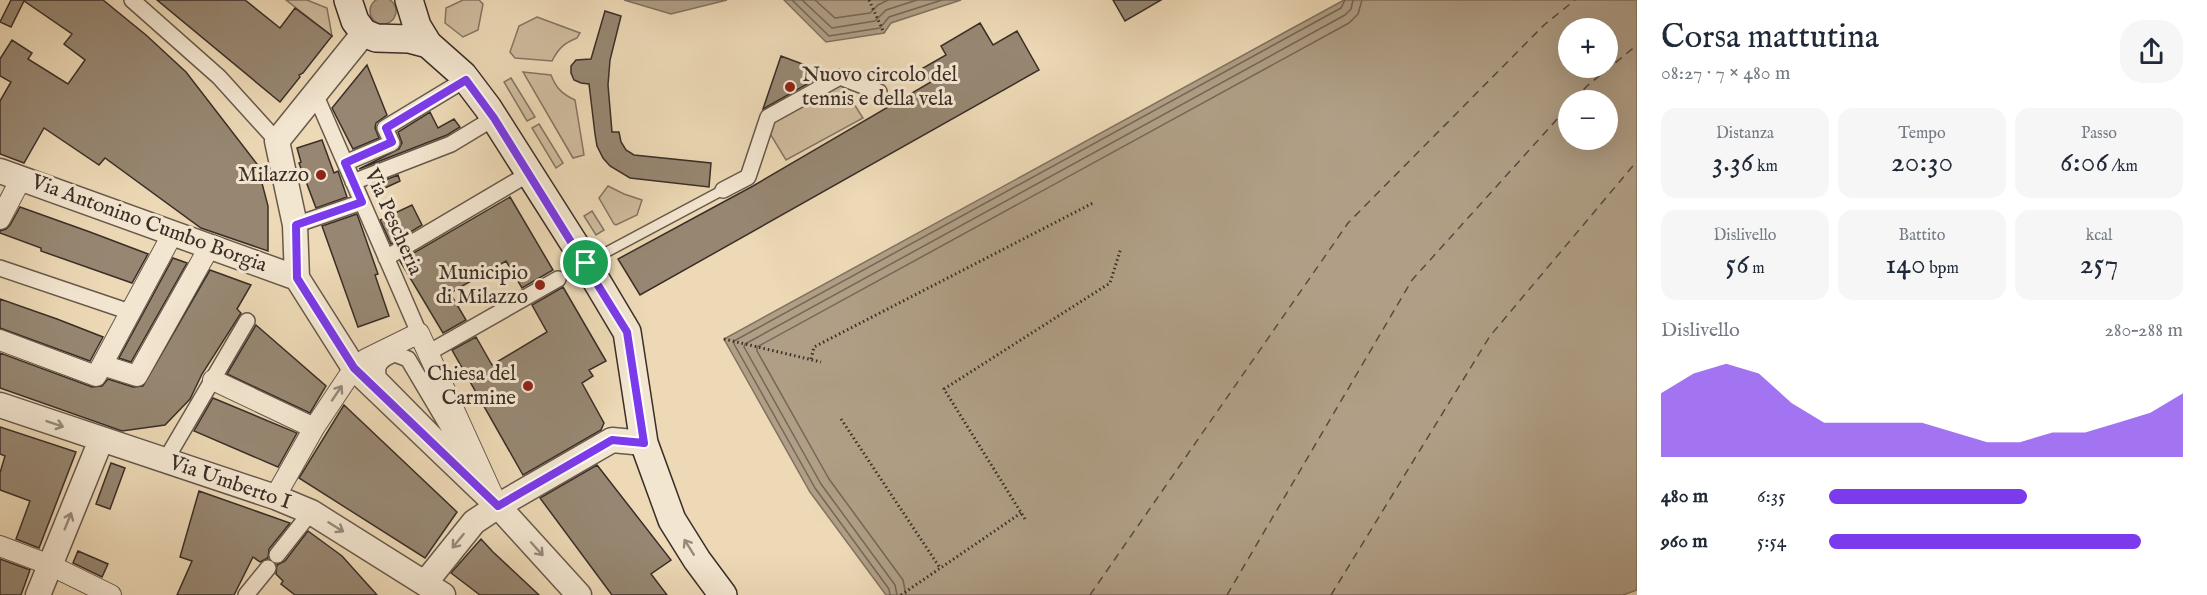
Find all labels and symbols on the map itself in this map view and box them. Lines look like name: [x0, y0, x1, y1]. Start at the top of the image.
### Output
place label: Nuovo circolo del tennis e della vela: [802, 62, 958, 113]
marker: Nuovo circolo del tennis e della vela: [783, 80, 797, 94]
place label: Milazzo: [238, 162, 309, 189]
street label: Via Pescheria: [357, 163, 429, 280]
street label: Via Antonino Cumbo Borgia: [27, 168, 271, 280]
marker: Milazzo: [314, 168, 328, 182]
pin: [560, 237, 611, 288]
place label: Municipio di Milazzo: [436, 260, 528, 311]
marker: Municipio di Milazzo: [533, 278, 547, 292]
place label: Chiesa del Carmine: [427, 361, 516, 412]
marker: Chiesa del Carmine: [521, 379, 535, 393]
one-way arrow: [331, 385, 343, 402]
one-way arrow: [45, 420, 64, 431]
street label: Via Umberto I: [165, 449, 294, 516]
one-way arrow: [63, 512, 74, 531]
one-way arrow: [327, 522, 344, 534]
one-way arrow: [452, 533, 465, 549]
one-way arrow: [683, 539, 696, 556]
one-way arrow: [530, 541, 544, 556]

